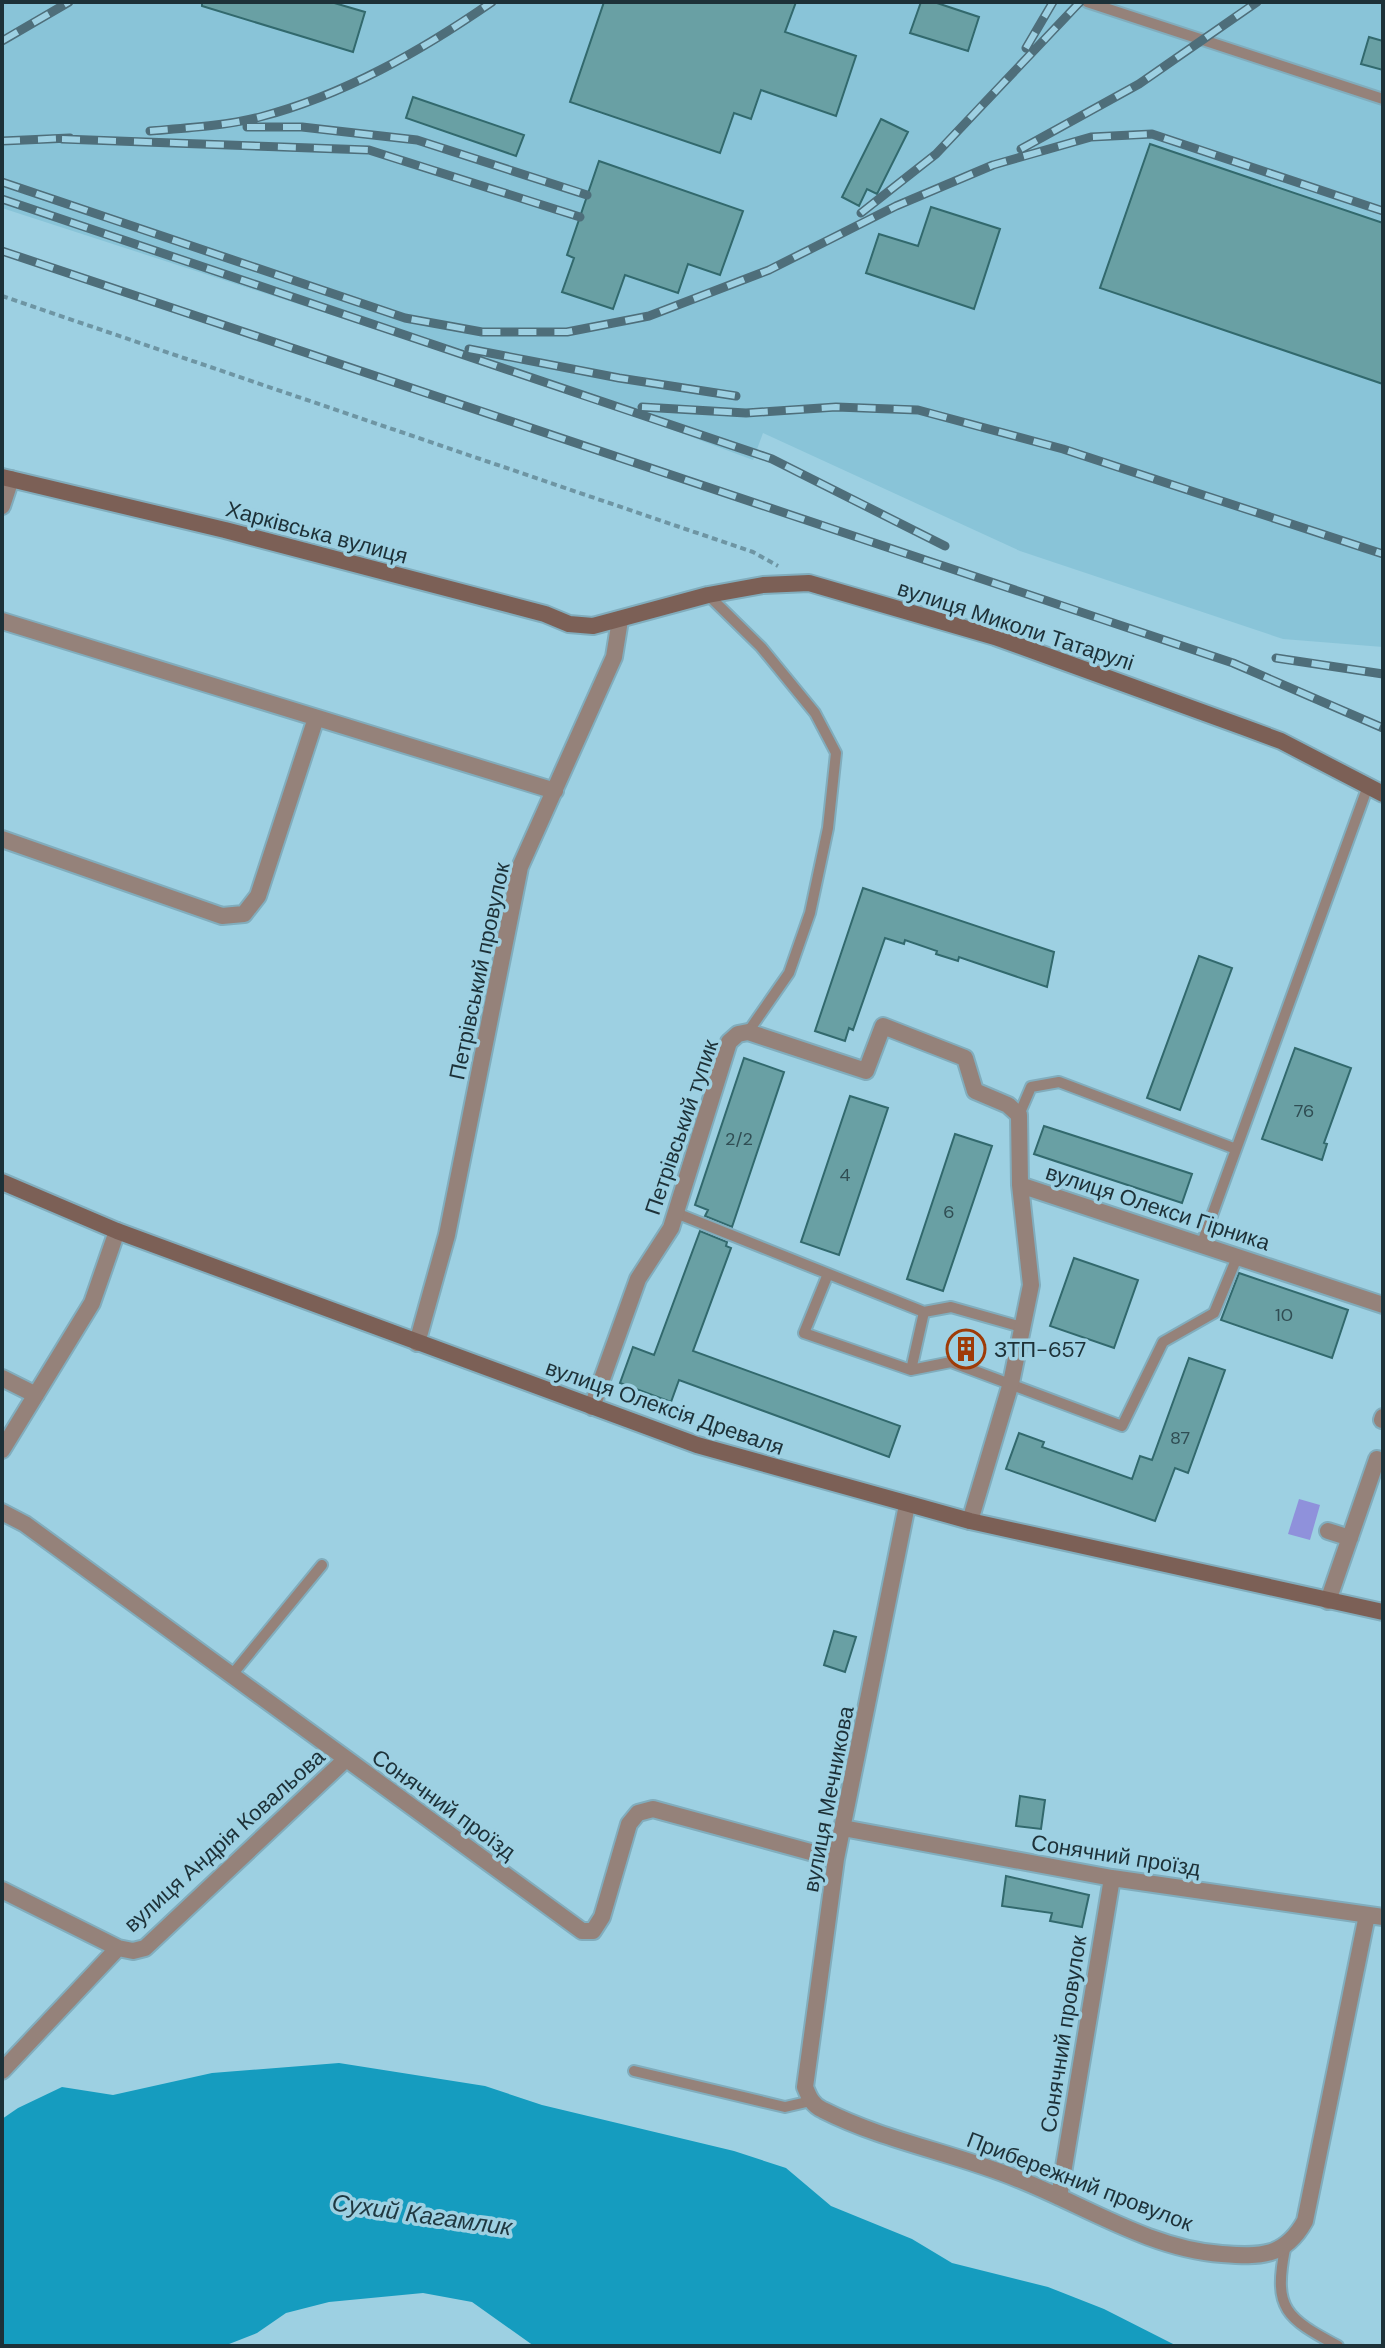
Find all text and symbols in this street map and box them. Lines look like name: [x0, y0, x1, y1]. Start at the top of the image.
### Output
street label: Харківська вулиця: [223, 494, 411, 571]
street label: вулиця Миколи Татарулі: [894, 574, 1138, 677]
street label: Петрівський провулок: [442, 859, 517, 1082]
street label: Петрівський тупик: [638, 1035, 725, 1219]
house number: 76: [1294, 1099, 1314, 1123]
house number: 2/2: [725, 1127, 753, 1151]
street label: вулиця Олекси Гірника: [1042, 1158, 1274, 1258]
house number: 4: [840, 1163, 851, 1187]
house number: 6: [943, 1200, 955, 1224]
house number: 10: [1275, 1303, 1293, 1327]
building icon: ЗТП-657: [945, 1328, 987, 1370]
place label: ЗТП-657: [994, 1335, 1086, 1364]
street label: вулиця Олексія Древаля: [542, 1353, 788, 1462]
house number: 87: [1170, 1426, 1190, 1450]
street label: вулиця Мечникова: [796, 1703, 861, 1895]
street label: вулиця Андрія Ковальова: [118, 1742, 331, 1938]
street label: Сонячний проїзд: [366, 1742, 522, 1867]
street label: Сонячний проїзд: [1029, 1828, 1203, 1883]
street label: Сонячний провулок: [1034, 1933, 1093, 2135]
street label: Прибережний провулок: [963, 2125, 1197, 2238]
water label: Сухий Кагамлик: [330, 2187, 516, 2243]

